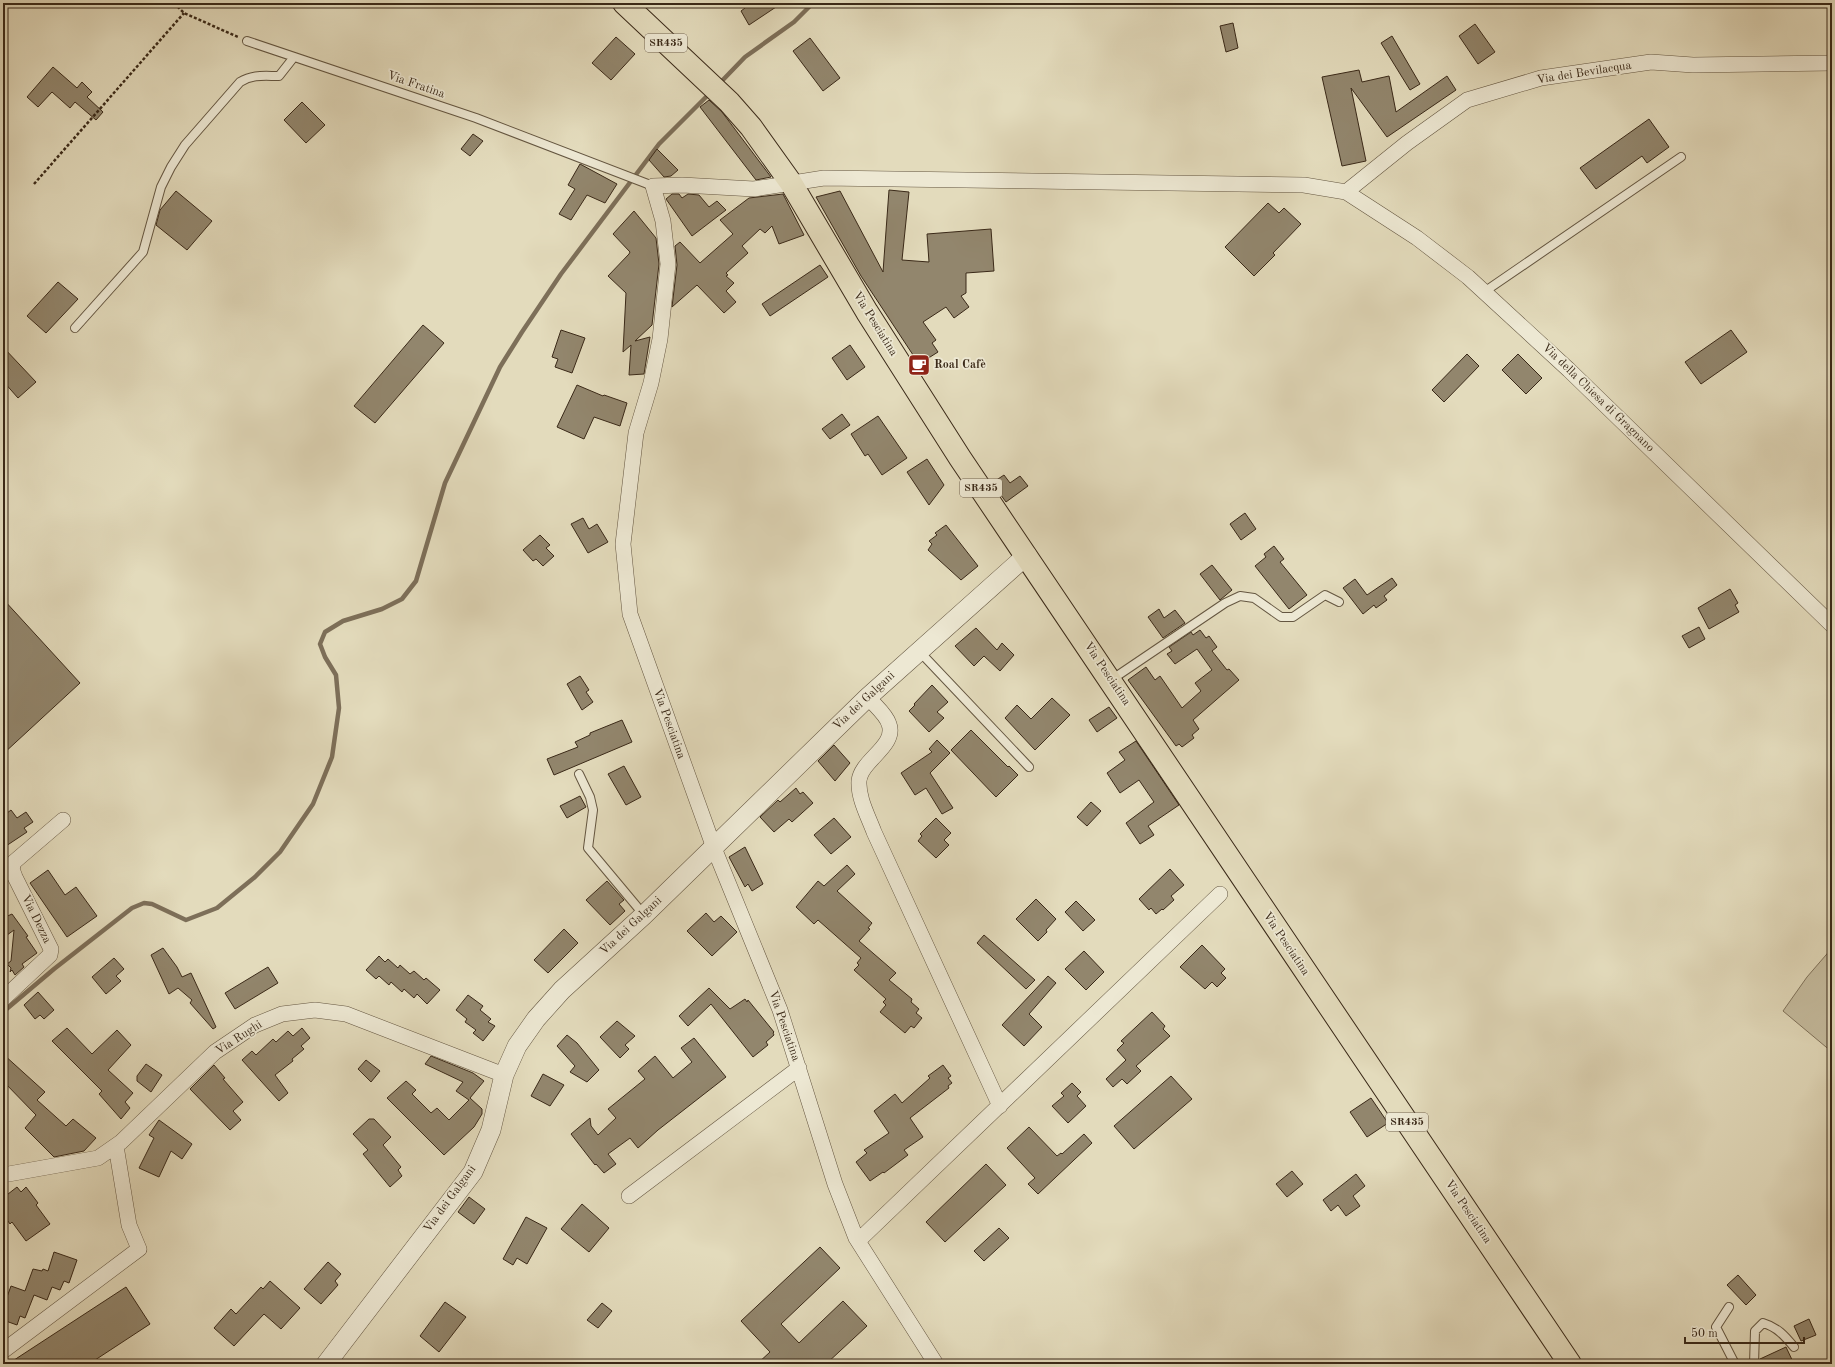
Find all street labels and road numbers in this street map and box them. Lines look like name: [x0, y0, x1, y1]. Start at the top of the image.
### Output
road number: SR435: [645, 34, 687, 52]
street label: Via dei Bevilacqua: [1536, 60, 1632, 86]
street label: Via Fratina: [386, 70, 446, 100]
street label: Via Pesciatina: [850, 290, 900, 359]
street label: Via della Chiesa di Gragnano: [1540, 341, 1656, 455]
road number: SR435: [960, 479, 1002, 497]
street label: Via Pesciatina: [1081, 640, 1133, 708]
street label: Via dei Galgani: [831, 669, 897, 733]
street label: Via Pesciatina: [651, 687, 687, 761]
street label: Via Dezza: [19, 893, 53, 945]
street label: Via dei Galgani: [598, 894, 664, 958]
street label: Via Pesciatina: [1260, 910, 1312, 978]
street label: Via Pesciatina: [766, 989, 802, 1063]
street label: Via Rughi: [214, 1019, 264, 1057]
road number: SR435: [1386, 1113, 1428, 1131]
street label: Via dei Galgani: [422, 1163, 478, 1235]
street label: Via Pesciatina: [1442, 1178, 1494, 1246]

